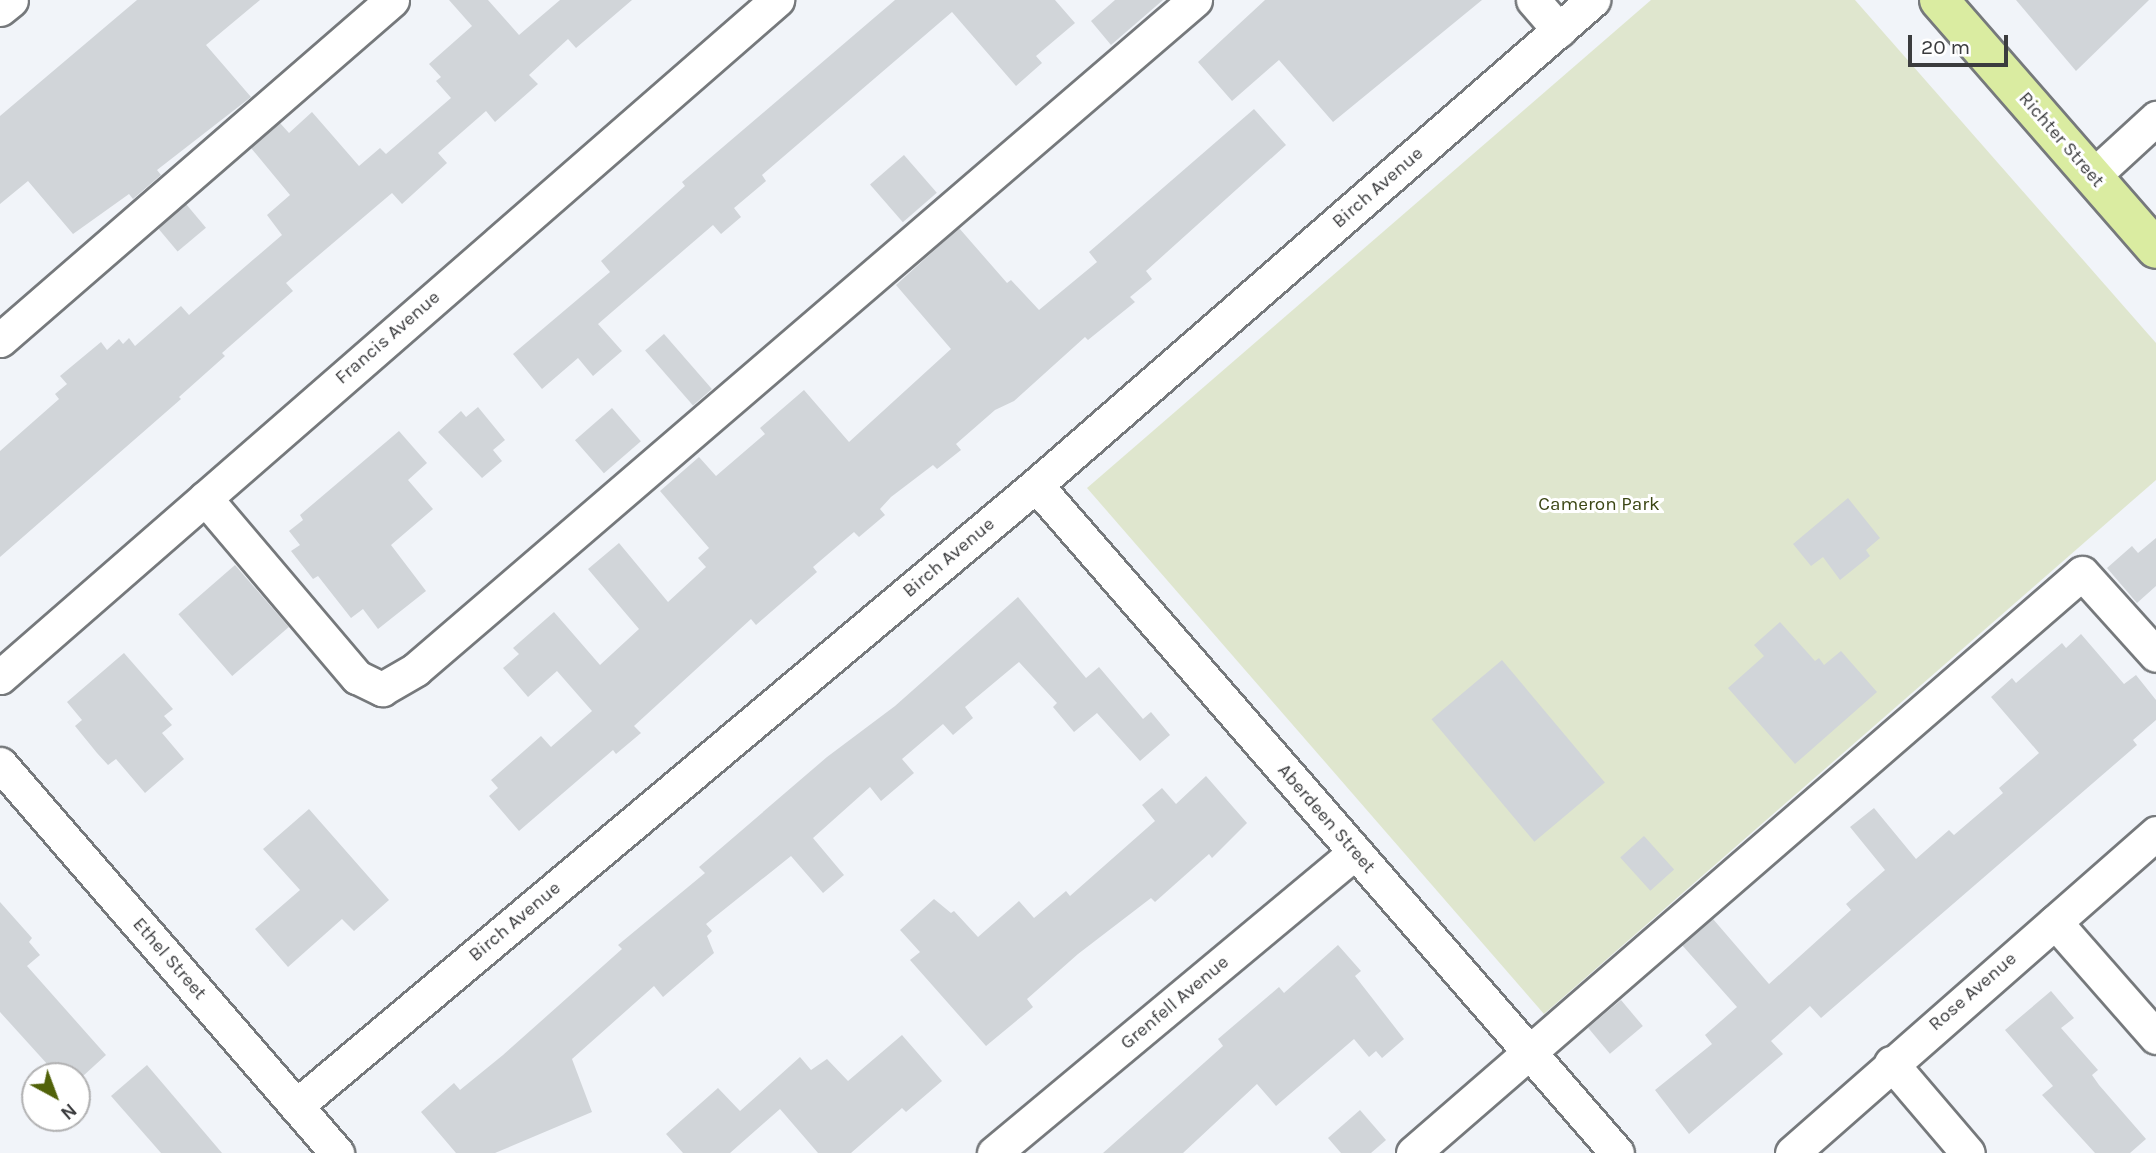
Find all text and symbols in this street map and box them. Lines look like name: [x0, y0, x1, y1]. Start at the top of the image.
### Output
scale bar: [1911, 21, 2011, 65]
text: 20 m: [1921, 35, 1970, 59]
street label: Richter Street: [2013, 88, 2109, 192]
street label: Birch Avenue: [1328, 142, 1428, 234]
street label: Francis Avenue: [331, 286, 445, 390]
park label: Cameron Park: [1538, 494, 1660, 516]
street label: Birch Avenue: [899, 513, 999, 603]
street label: Aberdeen Street: [1272, 760, 1380, 878]
street label: Birch Avenue: [465, 877, 565, 967]
street label: Ethel Street: [127, 913, 211, 1005]
street label: Rose Avenue: [1924, 948, 2022, 1036]
street label: Grenfell Avenue: [1116, 951, 1234, 1055]
north arrow: [21, 1062, 91, 1132]
text: N: [56, 1099, 81, 1124]

